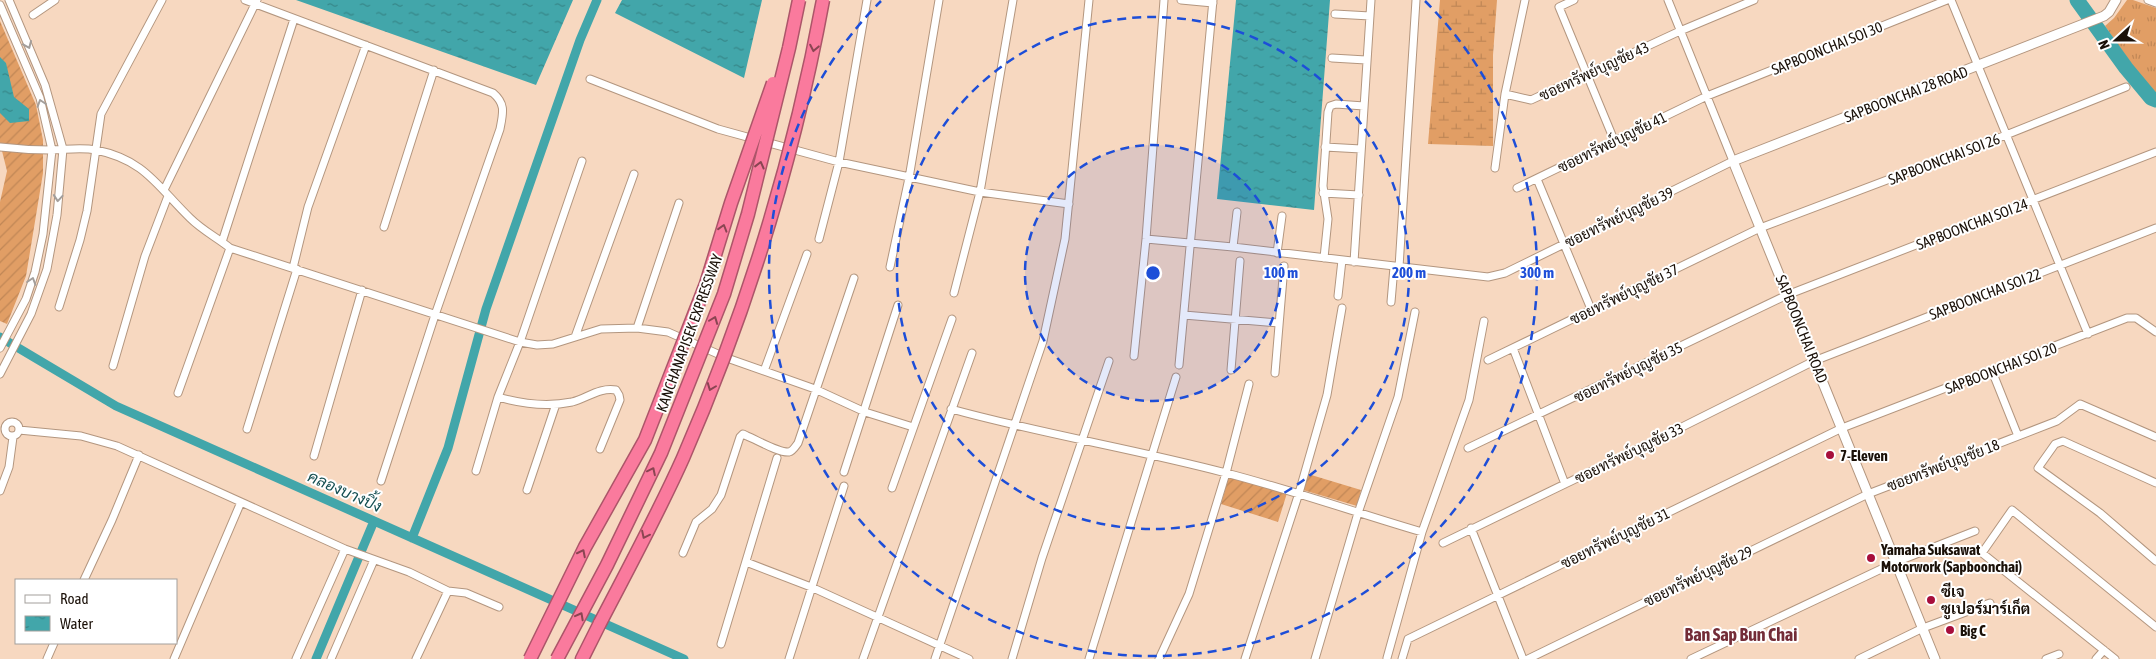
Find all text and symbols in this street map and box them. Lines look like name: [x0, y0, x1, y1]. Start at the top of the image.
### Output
north arrow: [2091, 15, 2141, 65]
street label: SAPBOONCHAI SOI 30: [1769, 18, 1885, 78]
street label: ซอยทรัพย์บุญชัย 43: [1536, 37, 1653, 107]
text: N: [2095, 38, 2113, 51]
one-way arrow: [22, 40, 32, 49]
one-way arrow: [809, 44, 820, 52]
street label: SAPBOONCHAI 28 ROAD: [1842, 63, 1970, 125]
one-way arrow: [37, 99, 47, 107]
street label: ซอยทรัพย์บุญชัย 41: [1554, 107, 1671, 178]
street label: SAPBOONCHAI SOI 26: [1886, 130, 2002, 188]
one-way arrow: [755, 161, 765, 169]
street label: ซอยทรัพย์บุญชัย 39: [1561, 182, 1678, 253]
one-way arrow: [53, 194, 64, 202]
street label: SAPBOONCHAI SOI 24: [1914, 195, 2030, 253]
one-way arrow: [718, 224, 728, 233]
street label: KANCHANAPISEK EXPRESSWAY: [653, 251, 726, 414]
street label: ซอยทรัพย์บุญชัย 37: [1566, 259, 1683, 330]
centre of rings: [1144, 264, 1162, 282]
text: 100 m: [1264, 264, 1298, 281]
text: 200 m: [1392, 264, 1426, 281]
text: 300 m: [1520, 264, 1554, 281]
street label: SAPBOONCHAI SOI 22: [1927, 265, 2043, 323]
street label: SAPBOONCHAI ROAD: [1773, 272, 1831, 386]
one-way arrow: [27, 277, 37, 285]
one-way arrow: [707, 316, 718, 325]
street label: ซอยทรัพย์บุญชัย 35: [1570, 337, 1687, 408]
street label: SAPBOONCHAI SOI 20: [1943, 339, 2059, 397]
one-way arrow: [707, 382, 718, 391]
street label: ซอยทรัพย์บุญชัย 33: [1571, 418, 1688, 489]
street label: ซอยทรัพย์บุญชัย 18: [1884, 435, 2003, 497]
place label: 7-Eleven: [1840, 447, 1888, 464]
marker: 7-Eleven: [1824, 449, 1836, 461]
water label: คลองบางปิ้ง: [305, 463, 386, 515]
one-way arrow: [646, 467, 656, 476]
street label: ซอยทรัพย์บุญชัย 31: [1557, 503, 1674, 574]
one-way arrow: [640, 530, 651, 539]
street label: ซอยทรัพย์บุญชัย 29: [1640, 541, 1757, 612]
place label: Yamaha Suksawat Motorwork (Sapboonchai): [1880, 541, 2022, 575]
one-way arrow: [576, 549, 586, 558]
marker: Yamaha Suksawat Motorwork (Sapboonchai): [1865, 552, 1877, 564]
legend: [15, 579, 178, 644]
place label: ซีเจ ซูเปอร์มาร์เก็ต: [1941, 582, 2030, 620]
text: Road: [60, 590, 89, 607]
marker: ซีเจ ซูเปอร์มาร์เก็ต: [1925, 594, 1937, 606]
one-way arrow: [574, 612, 584, 621]
text: Water: [60, 615, 93, 632]
place label: Big C: [1960, 622, 1986, 639]
district label: Ban Sap Bun Chai: [1685, 624, 1797, 645]
marker: Big C: [1944, 624, 1956, 636]

